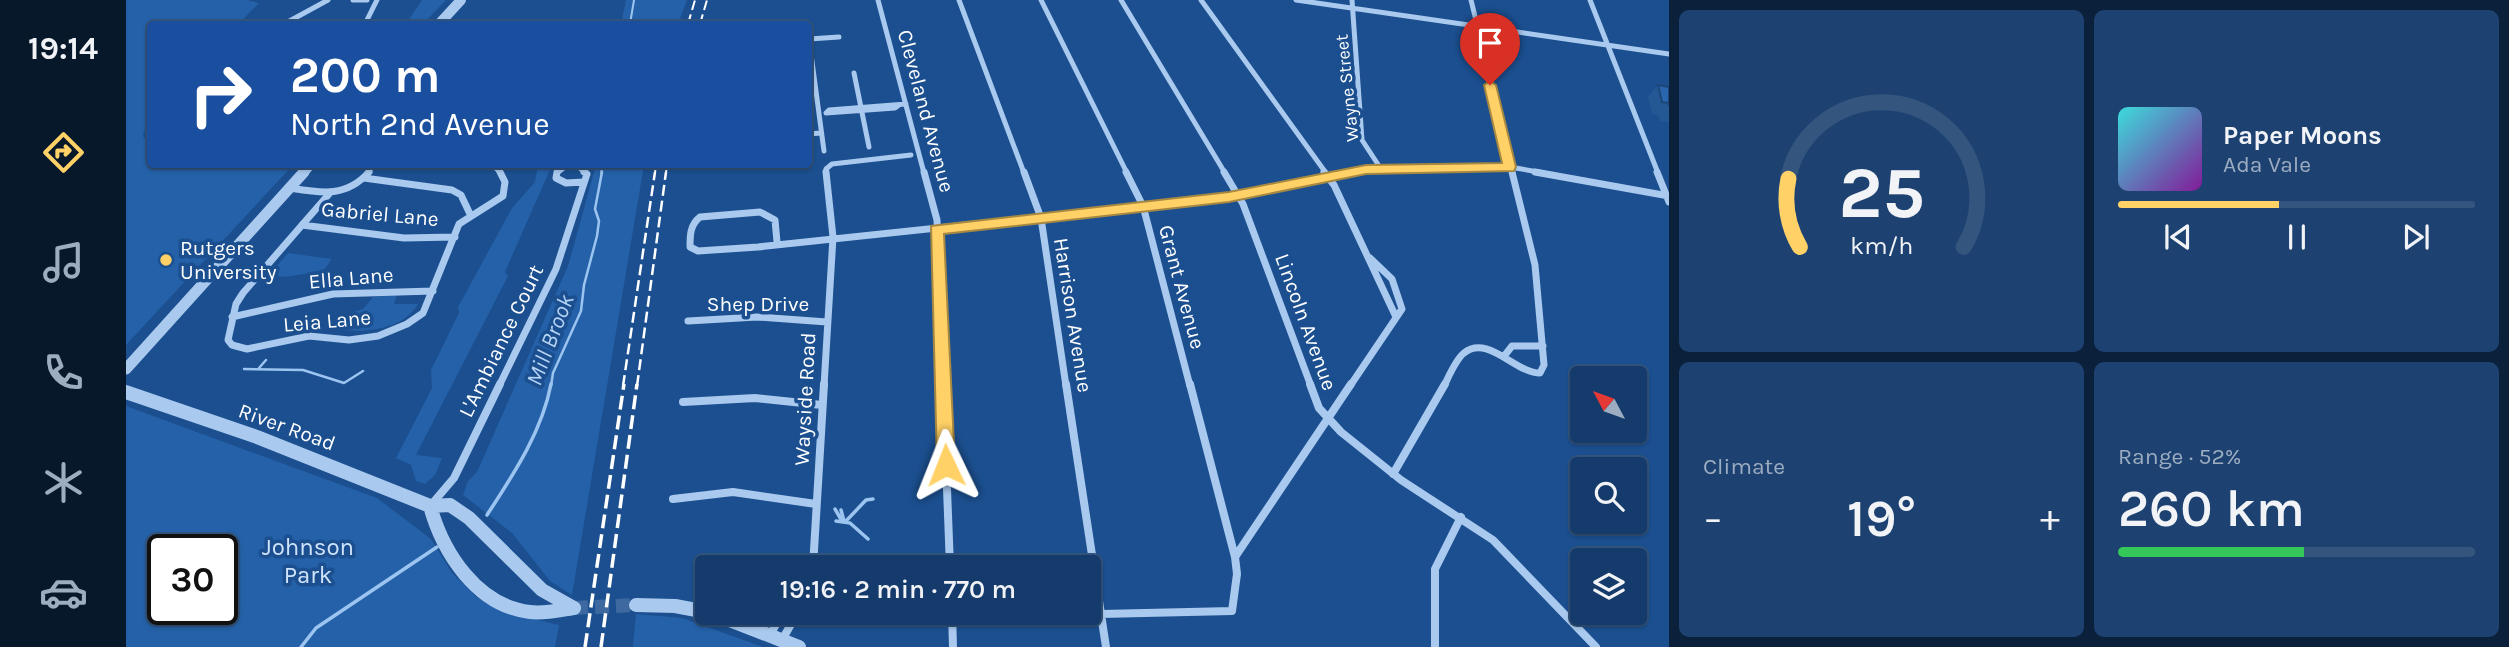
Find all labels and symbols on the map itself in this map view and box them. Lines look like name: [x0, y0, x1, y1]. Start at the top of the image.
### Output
pin: [1460, 13, 1520, 85]
street label: Cleveland Avenue: [893, 27, 959, 195]
street label: Wayne Street: [1330, 33, 1364, 143]
street label: Gabriel Lane: [320, 197, 440, 231]
street label: Grant Avenue: [1154, 222, 1210, 352]
place label: Rutgers University: [180, 236, 277, 284]
street label: Harrison Avenue: [1049, 236, 1097, 394]
street label: Lincoln Avenue: [1270, 250, 1342, 394]
marker: Rutgers University: [158, 252, 174, 268]
street label: L'Ambiance Court: [454, 261, 548, 421]
street label: Ella Lane: [308, 262, 394, 294]
water label: Mill Brook: [520, 290, 580, 389]
street label: Shep Drive: [707, 292, 809, 316]
street label: Leia Lane: [282, 305, 372, 337]
street label: Wayside Road: [790, 332, 820, 466]
north arrow: [1570, 366, 1647, 443]
street label: River Road: [235, 398, 339, 456]
position arrow: [909, 428, 983, 502]
park label: Johnson Park: [262, 533, 354, 589]
speed limit sign: 30: [147, 534, 238, 625]

